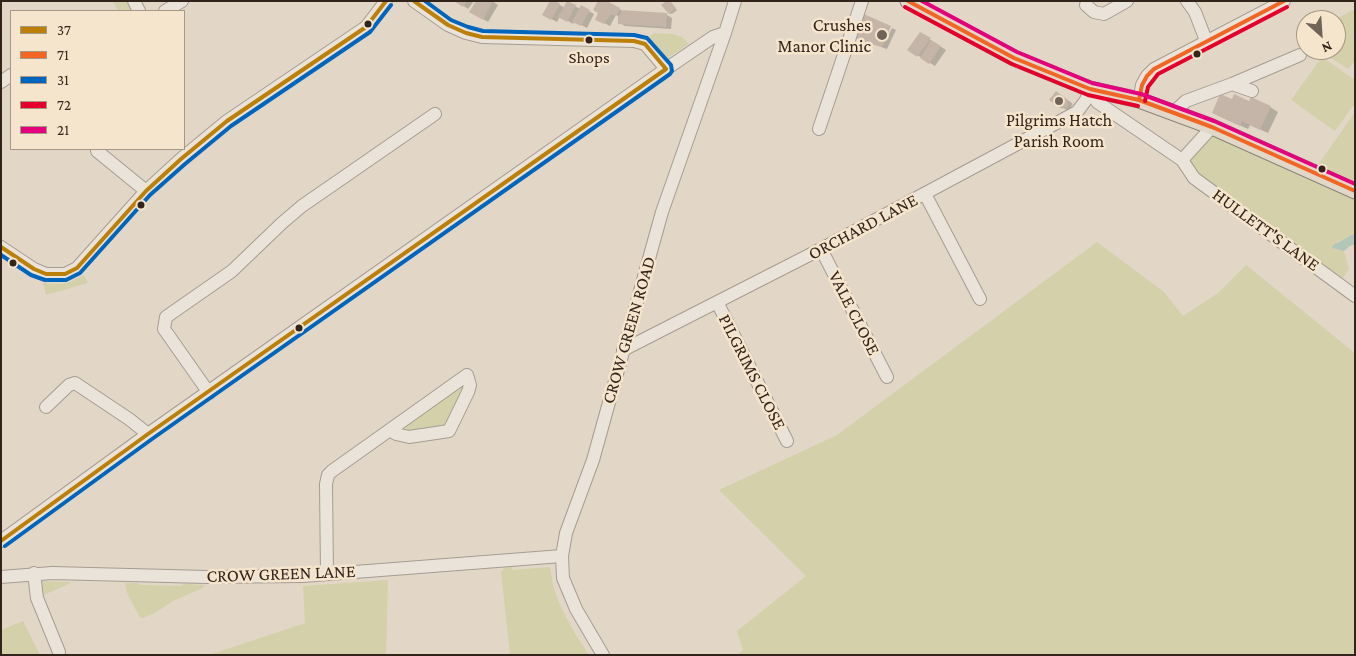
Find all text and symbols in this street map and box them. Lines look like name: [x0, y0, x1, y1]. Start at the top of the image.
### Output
legend: [10, 10, 185, 150]
north arrow: [1296, 10, 1346, 60]
place label: Crushes Manor Clinic: [777, 14, 871, 56]
unlabelled marker: [363, 19, 373, 29]
text: 37: [57, 22, 71, 38]
marker: Crushes Manor Clinic: [875, 28, 889, 42]
marker: Shops: [584, 35, 594, 45]
text: N: [1319, 38, 1335, 57]
text: 71: [57, 47, 69, 63]
place label: Shops: [568, 48, 610, 68]
unlabelled marker: [1192, 49, 1202, 59]
text: 31: [57, 72, 69, 88]
marker: Pilgrims Hatch Parish Room: [1053, 95, 1065, 107]
text: 72: [57, 97, 71, 113]
place label: Pilgrims Hatch Parish Room: [1006, 109, 1112, 152]
text: 21: [57, 122, 69, 138]
unlabelled marker: [1317, 164, 1327, 174]
street label: HULLETT'S LANE: [1208, 184, 1324, 276]
street label: ORCHARD LANE: [805, 189, 921, 265]
unlabelled marker: [136, 200, 146, 210]
street label: CROW GREEN ROAD: [598, 254, 660, 406]
unlabelled marker: [8, 258, 18, 268]
street label: VALE CLOSE: [824, 267, 884, 359]
street label: PILGRIMS CLOSE: [714, 311, 790, 433]
unlabelled marker: [294, 323, 304, 333]
street label: CROW GREEN LANE: [206, 561, 356, 587]

